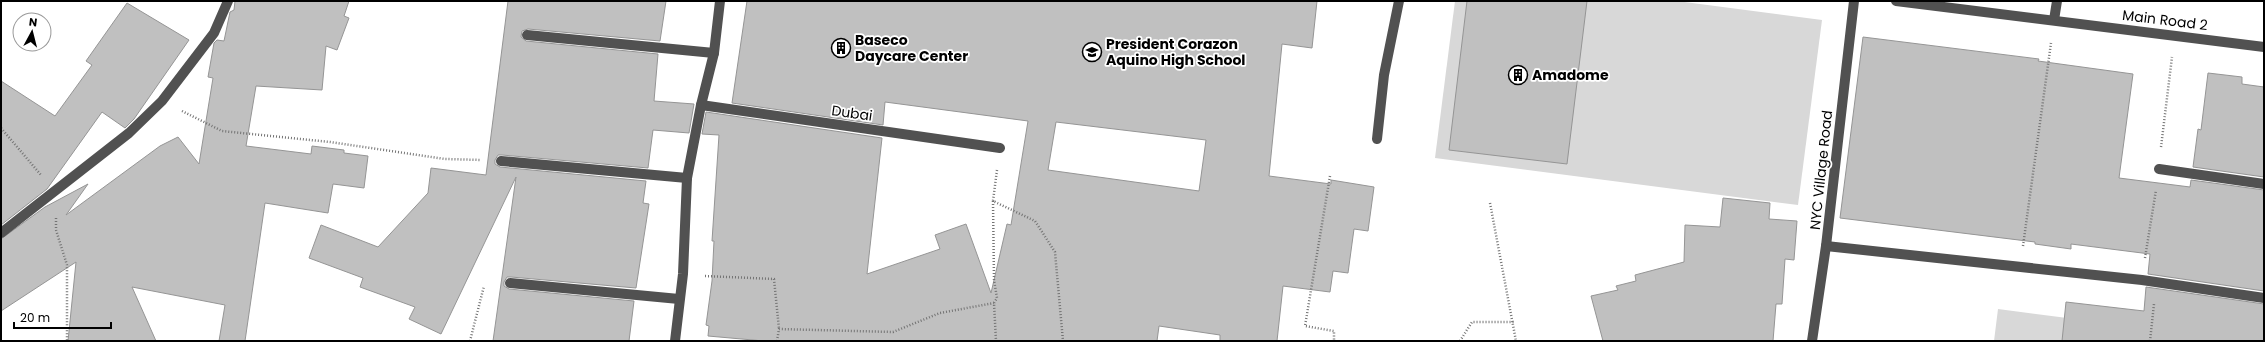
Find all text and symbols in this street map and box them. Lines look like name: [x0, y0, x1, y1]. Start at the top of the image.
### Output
street label: Main Road 2: [2121, 5, 2209, 35]
north arrow: [12, 12, 52, 52]
text: N: [28, 14, 38, 31]
place label: Baseco Daycare Center: [855, 30, 968, 66]
place label: President Corazon Aquino High School: [1106, 34, 1245, 70]
building icon: Baseco Daycare Center: [830, 37, 852, 59]
school or university icon: President Corazon Aquino High School: [1081, 41, 1103, 63]
building icon: Amadome: [1507, 64, 1529, 86]
place label: Amadome: [1532, 65, 1609, 85]
street label: Dubai: [830, 100, 874, 126]
street label: NYC Village Road: [1805, 109, 1837, 231]
scale bar: [14, 304, 111, 330]
text: 20 m: [20, 309, 50, 326]

